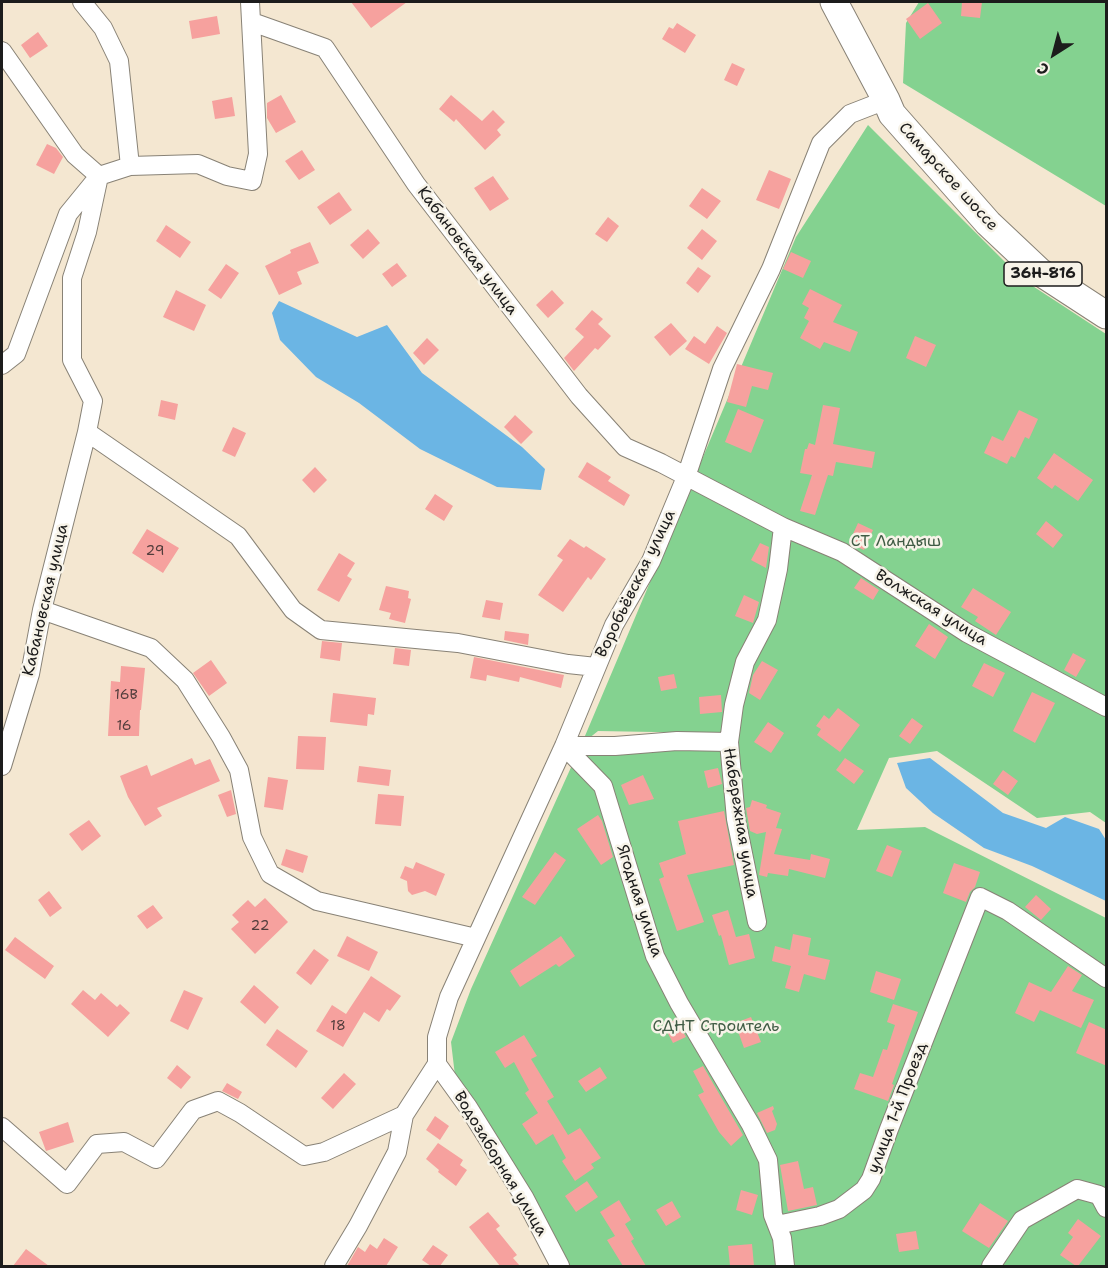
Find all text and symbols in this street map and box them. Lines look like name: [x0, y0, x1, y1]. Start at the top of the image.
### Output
north arrow: [1024, 24, 1084, 84]
text: С: [1033, 58, 1053, 80]
street label: Самарское шоссе: [894, 119, 1002, 235]
street label: Кабановская улица: [413, 183, 521, 319]
road number: 36Н-816: [1004, 262, 1082, 286]
street label: Воробьёвская улица: [592, 507, 680, 661]
street label: Кабановская улица: [19, 522, 73, 678]
park label: СТ Ландыш: [851, 532, 941, 552]
house number: 29: [146, 543, 164, 559]
street label: Волжская улица: [871, 566, 991, 650]
house number: 16В: [114, 687, 138, 703]
house number: 16: [116, 718, 132, 734]
street label: Набережная улица: [719, 747, 761, 899]
street label: Ягодная улица: [612, 842, 666, 960]
house number: 22: [251, 918, 269, 934]
park label: СДНТ Строитель: [653, 1017, 779, 1037]
house number: 18: [330, 1018, 346, 1034]
street label: улица 1-й Проезд: [864, 1040, 932, 1176]
street label: Водозаборная улица: [449, 1088, 551, 1240]

